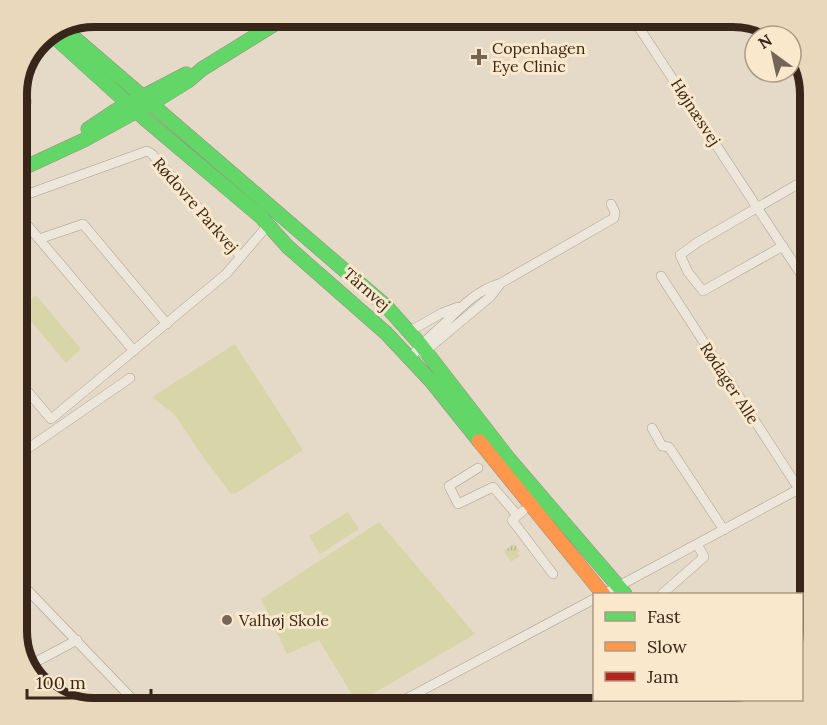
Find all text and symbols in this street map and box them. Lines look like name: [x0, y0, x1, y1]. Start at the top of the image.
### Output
north arrow: [743, 24, 803, 84]
text: N: [754, 30, 775, 53]
place label: Copenhagen Eye Clinic: [492, 38, 586, 76]
marker: Copenhagen Eye Clinic: [470, 48, 488, 66]
street label: Højnæsvej: [667, 75, 725, 149]
street label: Rødovre Parkvej: [149, 153, 243, 257]
street label: Tårnvej: [340, 263, 394, 315]
street label: Rødager Alle: [696, 339, 764, 428]
legend: [593, 593, 803, 701]
text: Fast: [647, 605, 681, 628]
place label: Valhøj Skole: [238, 610, 329, 630]
marker: Valhøj Skole: [220, 613, 234, 627]
text: Slow: [647, 635, 687, 658]
scale bar: [27, 662, 152, 700]
text: Jam: [646, 665, 679, 688]
text: 100 m: [36, 671, 86, 694]

